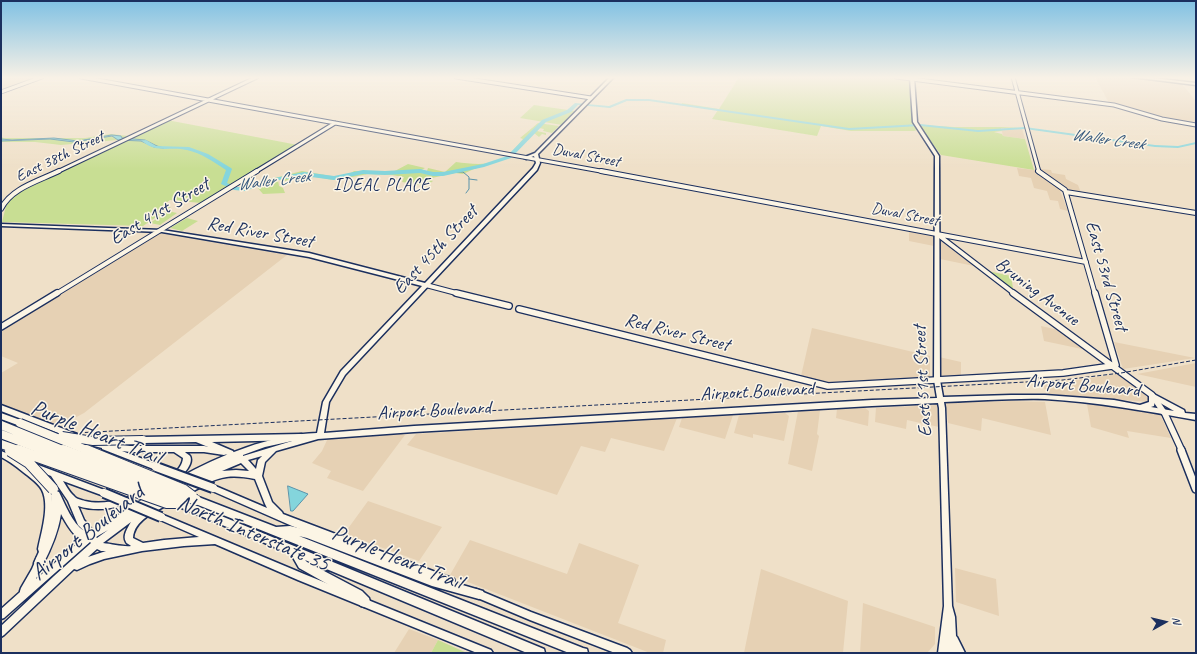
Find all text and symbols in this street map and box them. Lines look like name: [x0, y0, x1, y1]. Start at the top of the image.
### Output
water label: Waller Creek: [1071, 125, 1145, 155]
street label: East 38th Street: [13, 127, 107, 187]
street label: Duval Street: [551, 140, 621, 172]
water label: Waller Creek: [237, 166, 311, 196]
street label: East 41st Street: [106, 173, 214, 251]
district label: IDEAL PLACE: [334, 176, 430, 196]
street label: Duval Street: [870, 199, 940, 231]
street label: East 45th Street: [389, 201, 483, 299]
street label: Red River Street: [205, 212, 315, 254]
street label: East 53rd Street: [1079, 218, 1133, 334]
street label: Bruning Avenue: [990, 253, 1084, 331]
street label: Red River Street: [622, 309, 732, 357]
street label: East 51st Street: [909, 325, 937, 437]
street label: Airport Boulevard: [1025, 370, 1141, 402]
street label: Airport Boulevard: [700, 378, 814, 406]
street label: Purple Heart Trail: [27, 394, 165, 472]
street label: Airport Boulevard: [377, 397, 491, 425]
street label: Airport Boulevard: [26, 479, 150, 587]
street label: North Interstate 35: [173, 490, 333, 578]
street label: Purple Heart Trail: [328, 519, 466, 597]
north arrow: [1145, 602, 1185, 642]
text: N: [1169, 616, 1184, 625]

